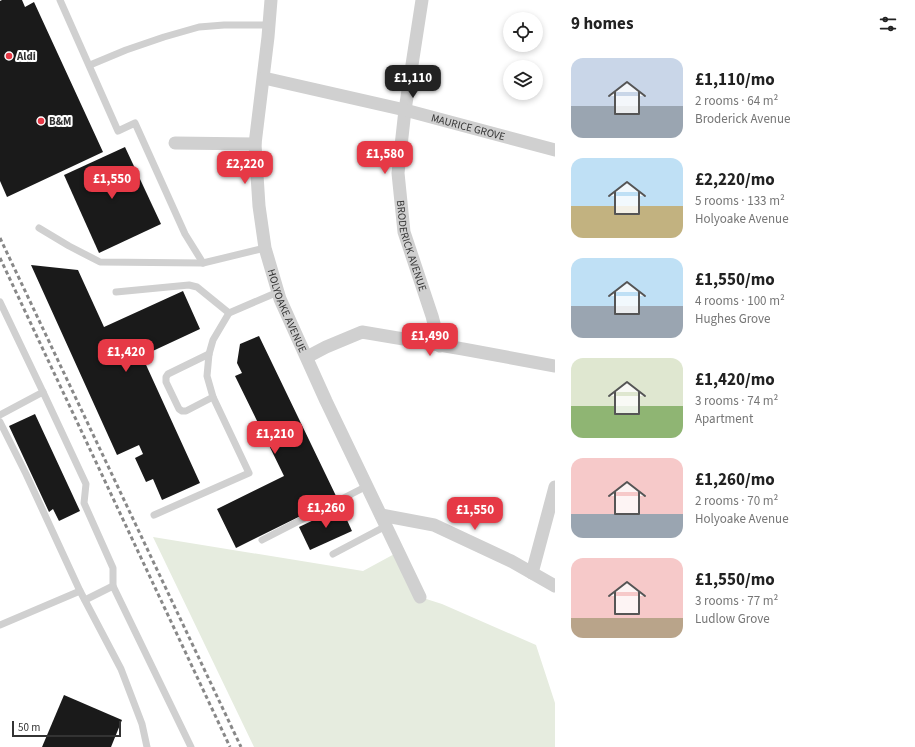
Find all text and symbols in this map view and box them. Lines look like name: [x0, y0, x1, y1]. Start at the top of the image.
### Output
map controls: [503, 12, 543, 100]
button: locate: [503, 12, 543, 52]
text: 9 homes: [571, 12, 633, 36]
icon: filters: [877, 13, 899, 35]
place label: Aldi: [16, 49, 36, 64]
marker: Aldi: [4, 51, 14, 61]
button: layers: [503, 60, 543, 100]
pin: £1,110: [380, 65, 446, 99]
text: £1,110/mo: [695, 68, 775, 92]
text: £1,110: [394, 69, 432, 87]
icon: home: [603, 74, 651, 122]
text: 2 rooms · 64 m²: [695, 92, 778, 110]
street label: MAURICE GROVE: [429, 110, 507, 144]
text: Broderick Avenue: [695, 110, 790, 128]
place label: B&M: [49, 114, 71, 129]
marker: B&M: [36, 116, 46, 126]
pin: £1,580: [352, 141, 418, 175]
text: £1,580: [366, 145, 404, 163]
pin: £2,220: [212, 151, 278, 185]
text: £2,220: [226, 155, 264, 173]
pin: £1,550: [79, 166, 145, 200]
text: £2,220/mo: [695, 168, 775, 192]
text: £1,550: [93, 170, 131, 188]
icon: home: [603, 174, 651, 222]
text: 5 rooms · 133 m²: [695, 192, 785, 210]
street label: BRODERICK AVENUE: [393, 199, 430, 294]
text: Holyoake Avenue: [695, 210, 789, 228]
street label: HOLYOAKE AVENUE: [264, 267, 310, 355]
text: £1,550/mo: [695, 268, 775, 292]
icon: home: [603, 274, 651, 322]
text: 4 rooms · 100 m²: [695, 292, 785, 310]
text: Hughes Grove: [695, 310, 771, 328]
pin: £1,490: [397, 323, 463, 357]
text: £1,490: [411, 327, 449, 345]
pin: £1,420: [93, 339, 159, 373]
text: £1,420: [107, 343, 145, 361]
text: £1,420/mo: [695, 368, 775, 392]
icon: home: [603, 374, 651, 422]
text: 3 rooms · 74 m²: [695, 392, 778, 410]
text: Apartment: [695, 410, 753, 428]
pin: £1,210: [242, 421, 308, 455]
text: £1,210: [256, 425, 294, 443]
text: £1,260/mo: [695, 468, 775, 492]
icon: home: [603, 474, 651, 522]
text: 2 rooms · 70 m²: [695, 492, 778, 510]
pin: £1,260: [293, 495, 359, 529]
pin: £1,550: [442, 497, 508, 531]
text: £1,260: [307, 499, 345, 517]
text: £1,550: [456, 501, 494, 519]
text: Holyoake Avenue: [695, 510, 789, 528]
text: £1,550/mo: [695, 568, 775, 592]
icon: home: [603, 574, 651, 622]
text: 3 rooms · 77 m²: [695, 592, 778, 610]
text: Ludlow Grove: [695, 610, 770, 628]
scale bar: [12, 719, 121, 738]
text: 50 m: [18, 720, 40, 735]

